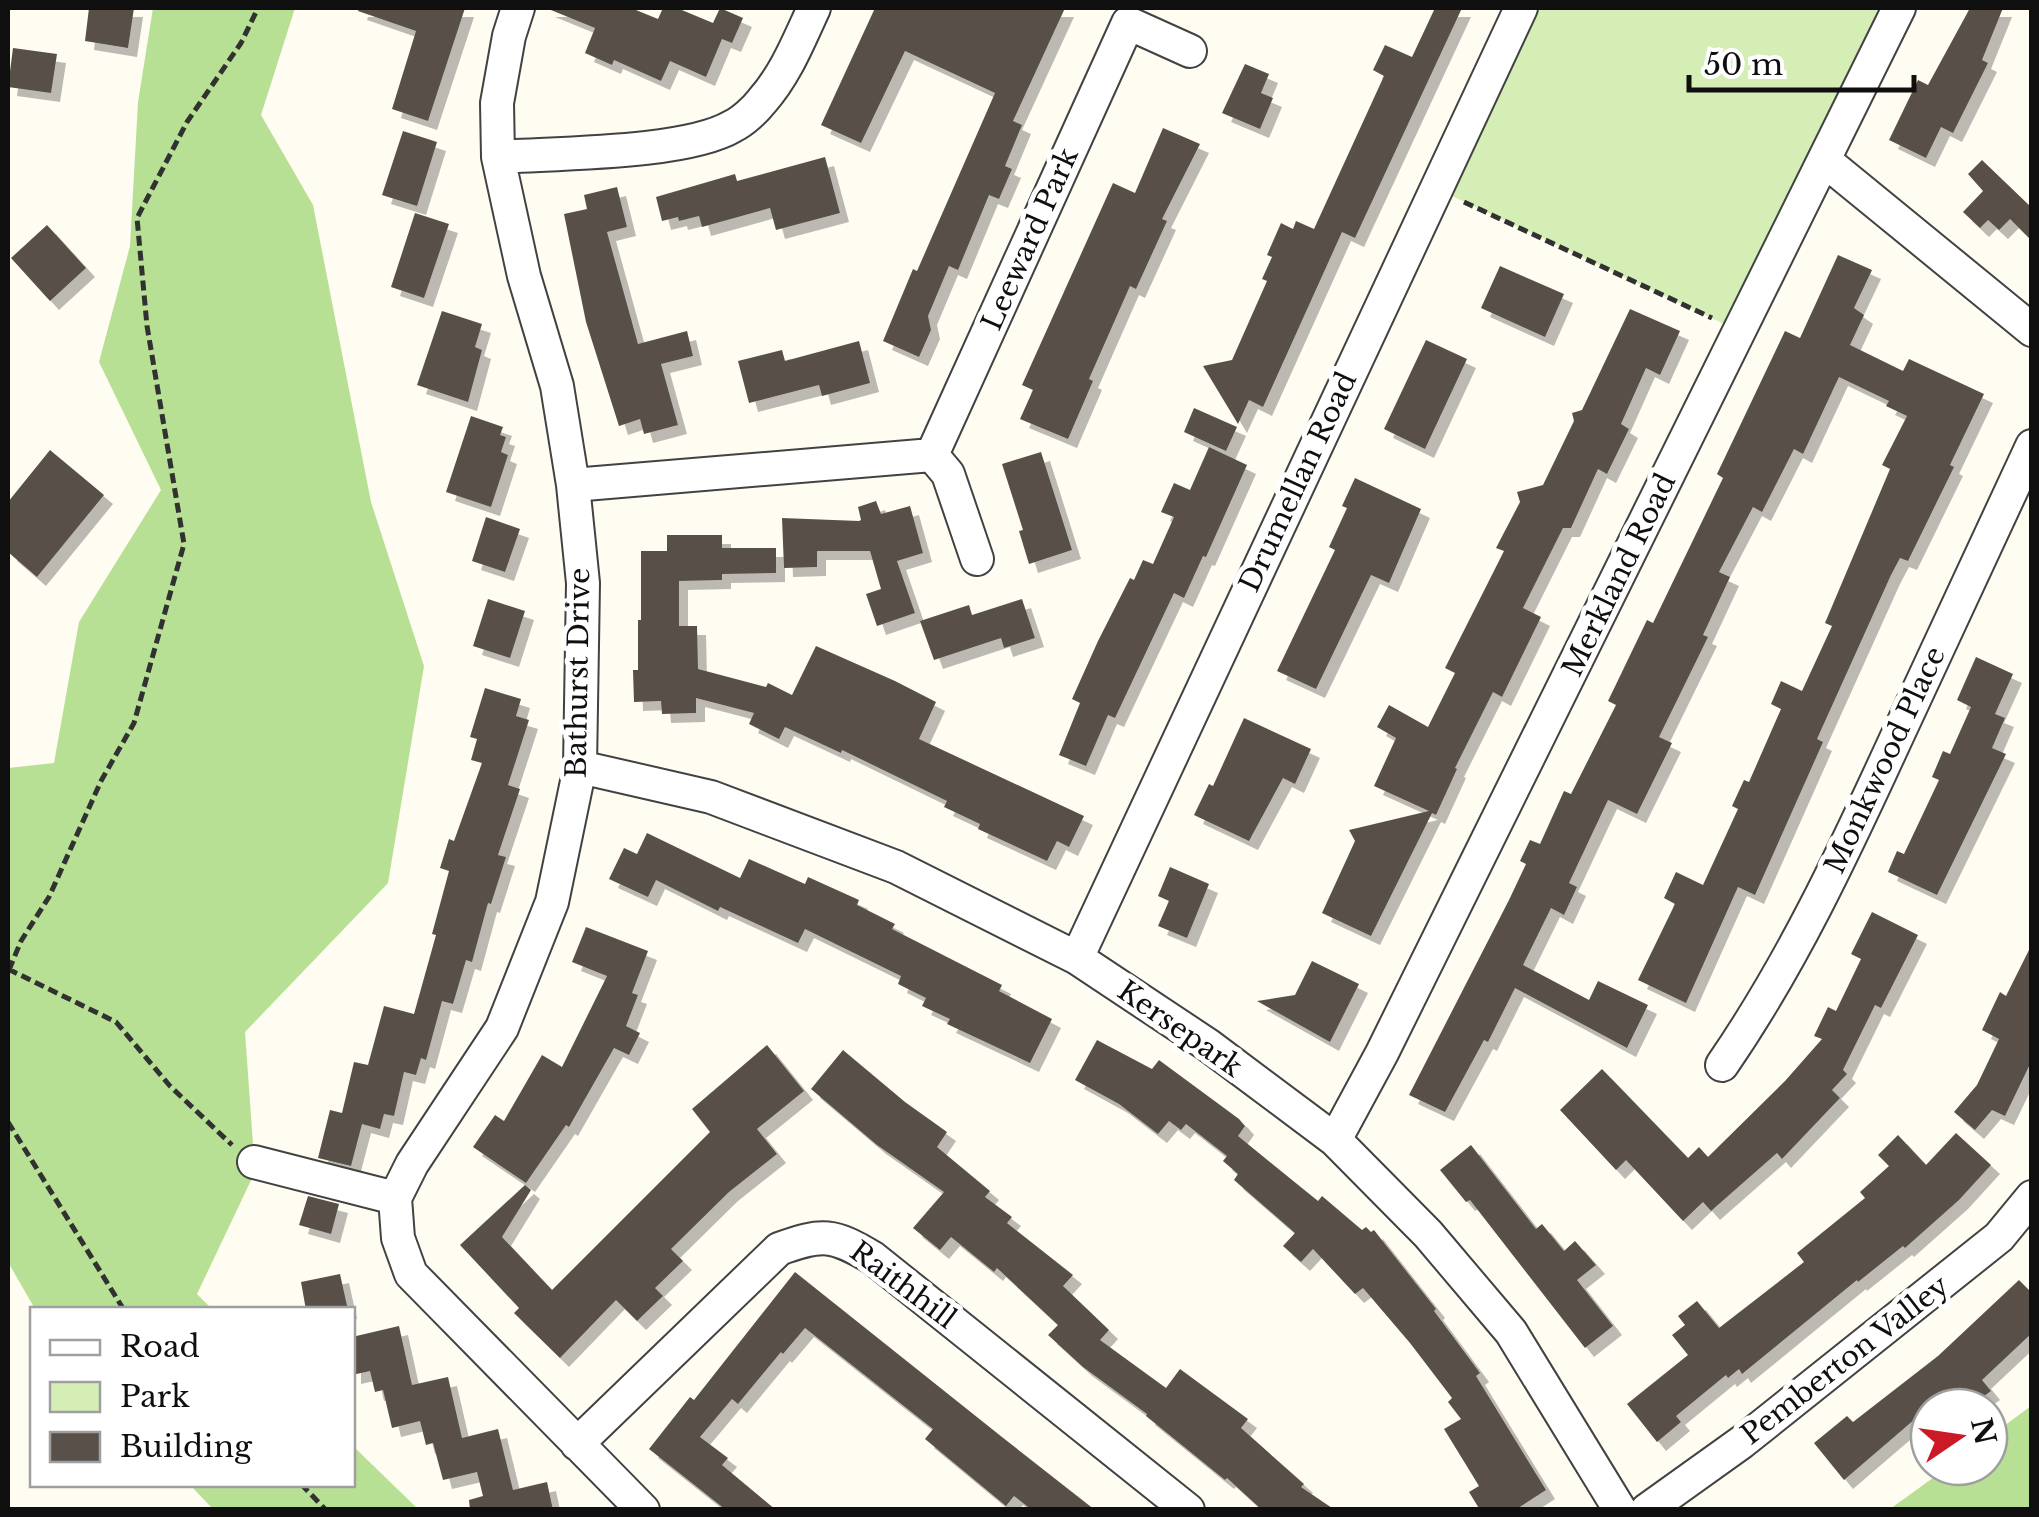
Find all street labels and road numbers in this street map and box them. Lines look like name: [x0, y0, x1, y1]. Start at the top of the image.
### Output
street label: Leeward Park: [974, 142, 1086, 336]
street label: Drumellan Road: [1232, 366, 1364, 597]
street label: Merkland Road: [1555, 468, 1683, 682]
street label: Bathurst Drive: [559, 568, 597, 778]
street label: Monkwood Place: [1817, 641, 1953, 879]
street label: Kersepark: [1111, 973, 1250, 1085]
street label: Raithhill: [843, 1234, 963, 1336]
street label: Pemberton Valley: [1734, 1268, 1956, 1452]

